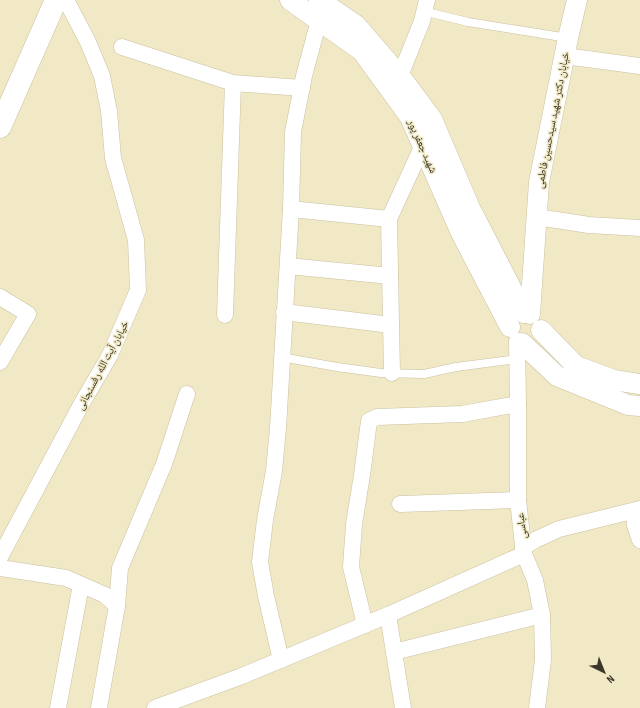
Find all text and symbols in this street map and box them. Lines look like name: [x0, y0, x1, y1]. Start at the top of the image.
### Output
street label: خیابان دکتر شهید سیدحسین فاطمی: [533, 51, 572, 190]
street label: شهید جعفر پور: [404, 116, 440, 175]
street label: خیابان آیت الله رفسنجانی: [73, 318, 131, 412]
street label: عباسی: [513, 512, 530, 540]
north arrow: [584, 652, 624, 692]
text: N: [604, 672, 617, 686]

